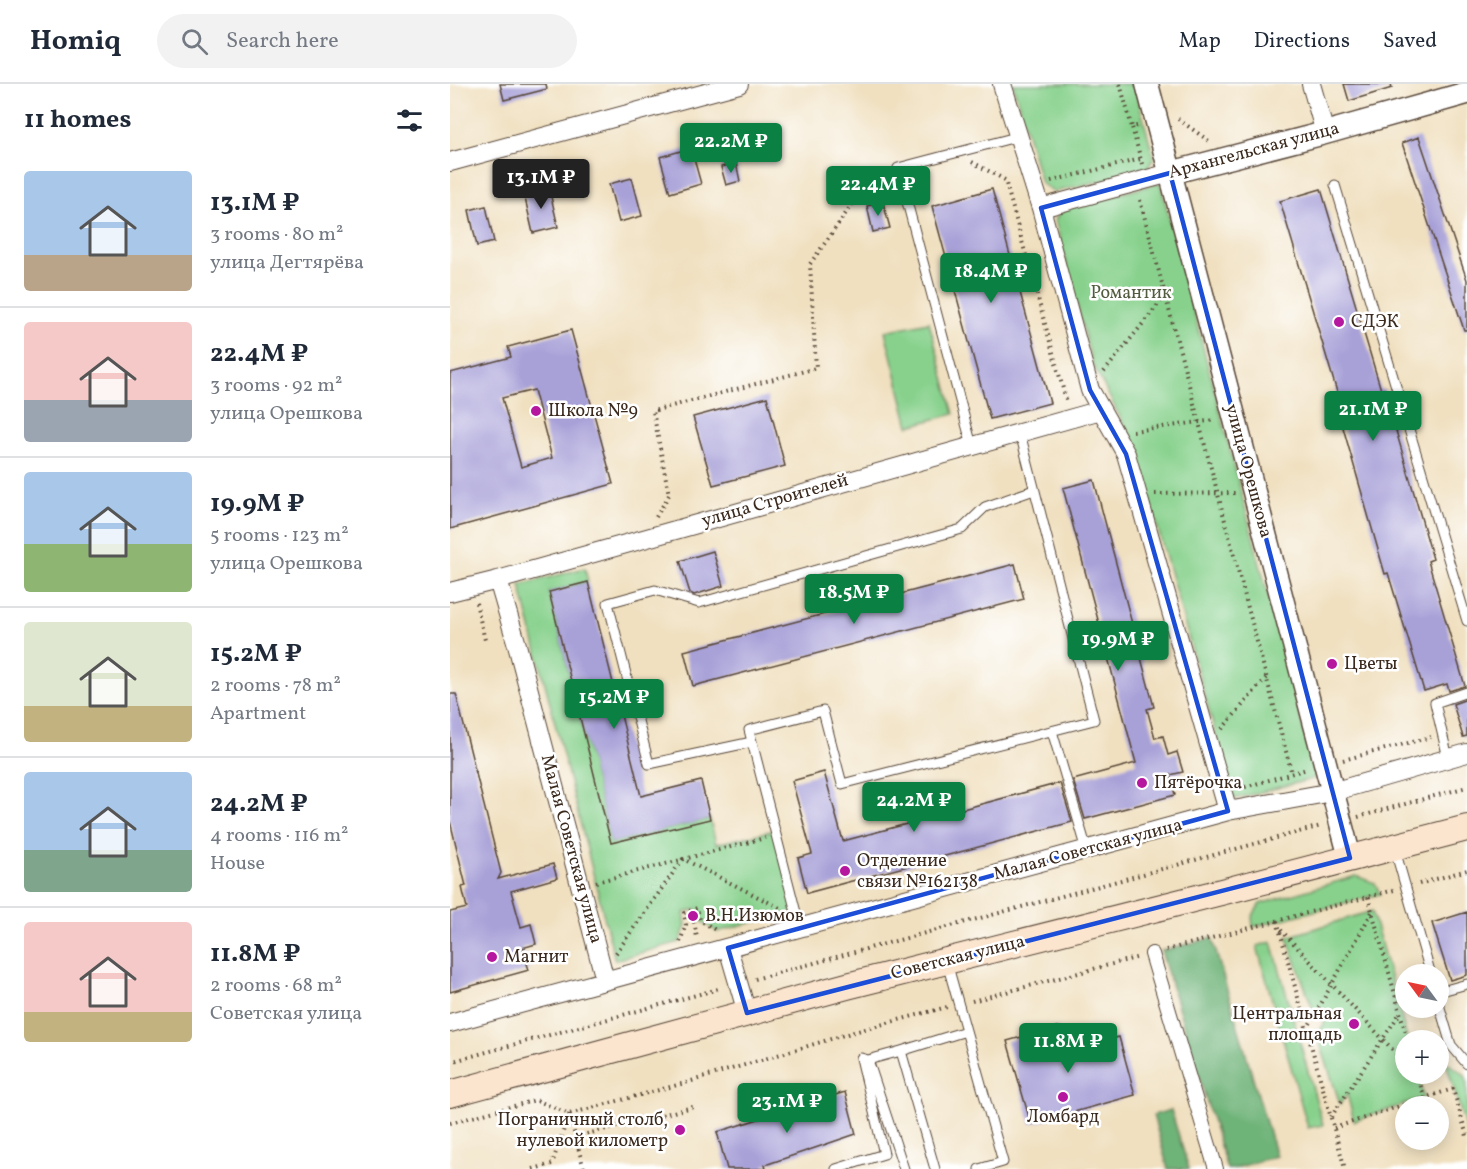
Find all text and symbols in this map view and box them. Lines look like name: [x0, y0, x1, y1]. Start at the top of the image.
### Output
search box: [157, 14, 577, 68]
text: Homiq: [30, 22, 121, 61]
icon: search: [178, 25, 211, 58]
text: Search here: [226, 26, 339, 57]
text: Map: [1179, 27, 1221, 56]
text: Directions: [1254, 27, 1350, 56]
text: Saved: [1383, 27, 1437, 56]
text: 11 homes: [24, 102, 131, 138]
icon: filters: [393, 104, 426, 137]
street label: Архангельская улица: [1166, 116, 1342, 186]
pin: 22.2M ₽: [676, 123, 786, 174]
text: 22.2M ₽: [694, 128, 768, 156]
pin: 13.1M ₽: [486, 159, 596, 210]
text: 13.1M ₽: [507, 164, 576, 192]
pin: 22.4M ₽: [823, 166, 933, 217]
text: 22.4M ₽: [840, 171, 916, 199]
text: 13.1M ₽: [210, 185, 300, 221]
icon: home: [72, 195, 144, 267]
text: 3 rooms · 80 m²: [210, 221, 343, 249]
text: улица Дегтярёва: [210, 249, 364, 277]
pin: 18.4M ₽: [936, 253, 1046, 304]
text: 18.4M ₽: [954, 258, 1028, 286]
park label: Романтик: [1090, 281, 1172, 306]
place label: СДЭК: [1351, 310, 1399, 335]
marker: СДЭК: [1332, 315, 1346, 329]
text: 22.4M ₽: [210, 336, 308, 372]
icon: home: [72, 346, 144, 418]
text: 3 rooms · 92 m²: [210, 372, 342, 400]
pin: 21.1M ₽: [1318, 391, 1428, 442]
text: 21.1M ₽: [1338, 396, 1408, 424]
place label: Школа №9: [548, 399, 638, 424]
text: улица Орешкова: [210, 400, 363, 428]
street label: улица Орешкова: [1218, 401, 1278, 541]
marker: Школа №9: [529, 404, 543, 418]
street label: улица Строителей: [699, 468, 851, 534]
text: 19.9M ₽: [210, 486, 305, 522]
icon: home: [72, 496, 144, 568]
text: 5 rooms · 123 m²: [210, 522, 349, 550]
text: улица Орешкова: [210, 550, 363, 578]
pin: 18.5M ₽: [799, 574, 909, 625]
text: 18.5M ₽: [819, 579, 889, 607]
pin: 19.9M ₽: [1063, 621, 1173, 672]
text: 19.9M ₽: [1082, 626, 1154, 654]
text: 15.2M ₽: [210, 636, 302, 672]
icon: home: [72, 646, 144, 718]
place label: Цветы: [1344, 652, 1398, 677]
marker: Цветы: [1325, 657, 1339, 671]
text: 2 rooms · 78 m²: [210, 672, 341, 700]
pin: 15.2M ₽: [559, 679, 669, 730]
text: 15.2M ₽: [579, 684, 649, 712]
text: Apartment: [210, 700, 306, 728]
street label: Малая Советская улица: [534, 752, 608, 946]
place label: Пятёрочка: [1154, 771, 1242, 796]
marker: Пятёрочка: [1135, 776, 1149, 790]
pin: 24.2M ₽: [859, 782, 969, 833]
text: 24.2M ₽: [210, 786, 308, 822]
text: 24.2M ₽: [876, 787, 952, 815]
icon: home: [72, 796, 144, 868]
street label: Малая Советская улица: [991, 813, 1185, 887]
text: 4 rooms · 116 m²: [210, 822, 349, 850]
place label: Отделение связи №162138: [857, 849, 978, 895]
text: House: [210, 850, 265, 878]
marker: Отделение связи №162138: [838, 864, 852, 878]
place label: В.Н.Изюмов: [705, 904, 804, 929]
marker: В.Н.Изюмов: [686, 909, 700, 923]
street label: Советская улица: [888, 929, 1028, 987]
text: 11.8M ₽: [210, 936, 301, 972]
place label: Магнит: [504, 945, 568, 970]
icon: home: [72, 946, 144, 1018]
marker: Магнит: [485, 950, 499, 964]
north arrow: [1395, 964, 1449, 1018]
map controls: [1395, 964, 1449, 1150]
text: 2 rooms · 68 m²: [210, 972, 342, 1000]
text: Советская улица: [210, 1000, 362, 1028]
place label: Центральная площадь: [1232, 1002, 1342, 1048]
marker: Центральная площадь: [1347, 1017, 1361, 1031]
pin: 11.8M ₽: [1013, 1023, 1123, 1074]
text: 11.8M ₽: [1033, 1028, 1103, 1056]
button: +: [1395, 1030, 1449, 1084]
pin: 23.1M ₽: [732, 1083, 842, 1134]
text: 23.1M ₽: [751, 1088, 823, 1116]
marker: Ломбард: [1056, 1090, 1070, 1104]
button: −: [1395, 1096, 1449, 1150]
place label: Ломбард: [1027, 1105, 1099, 1130]
place label: Пограничный столб, нулевой километр: [498, 1108, 668, 1154]
marker: Пограничный столб, нулевой километр: [673, 1123, 687, 1137]

